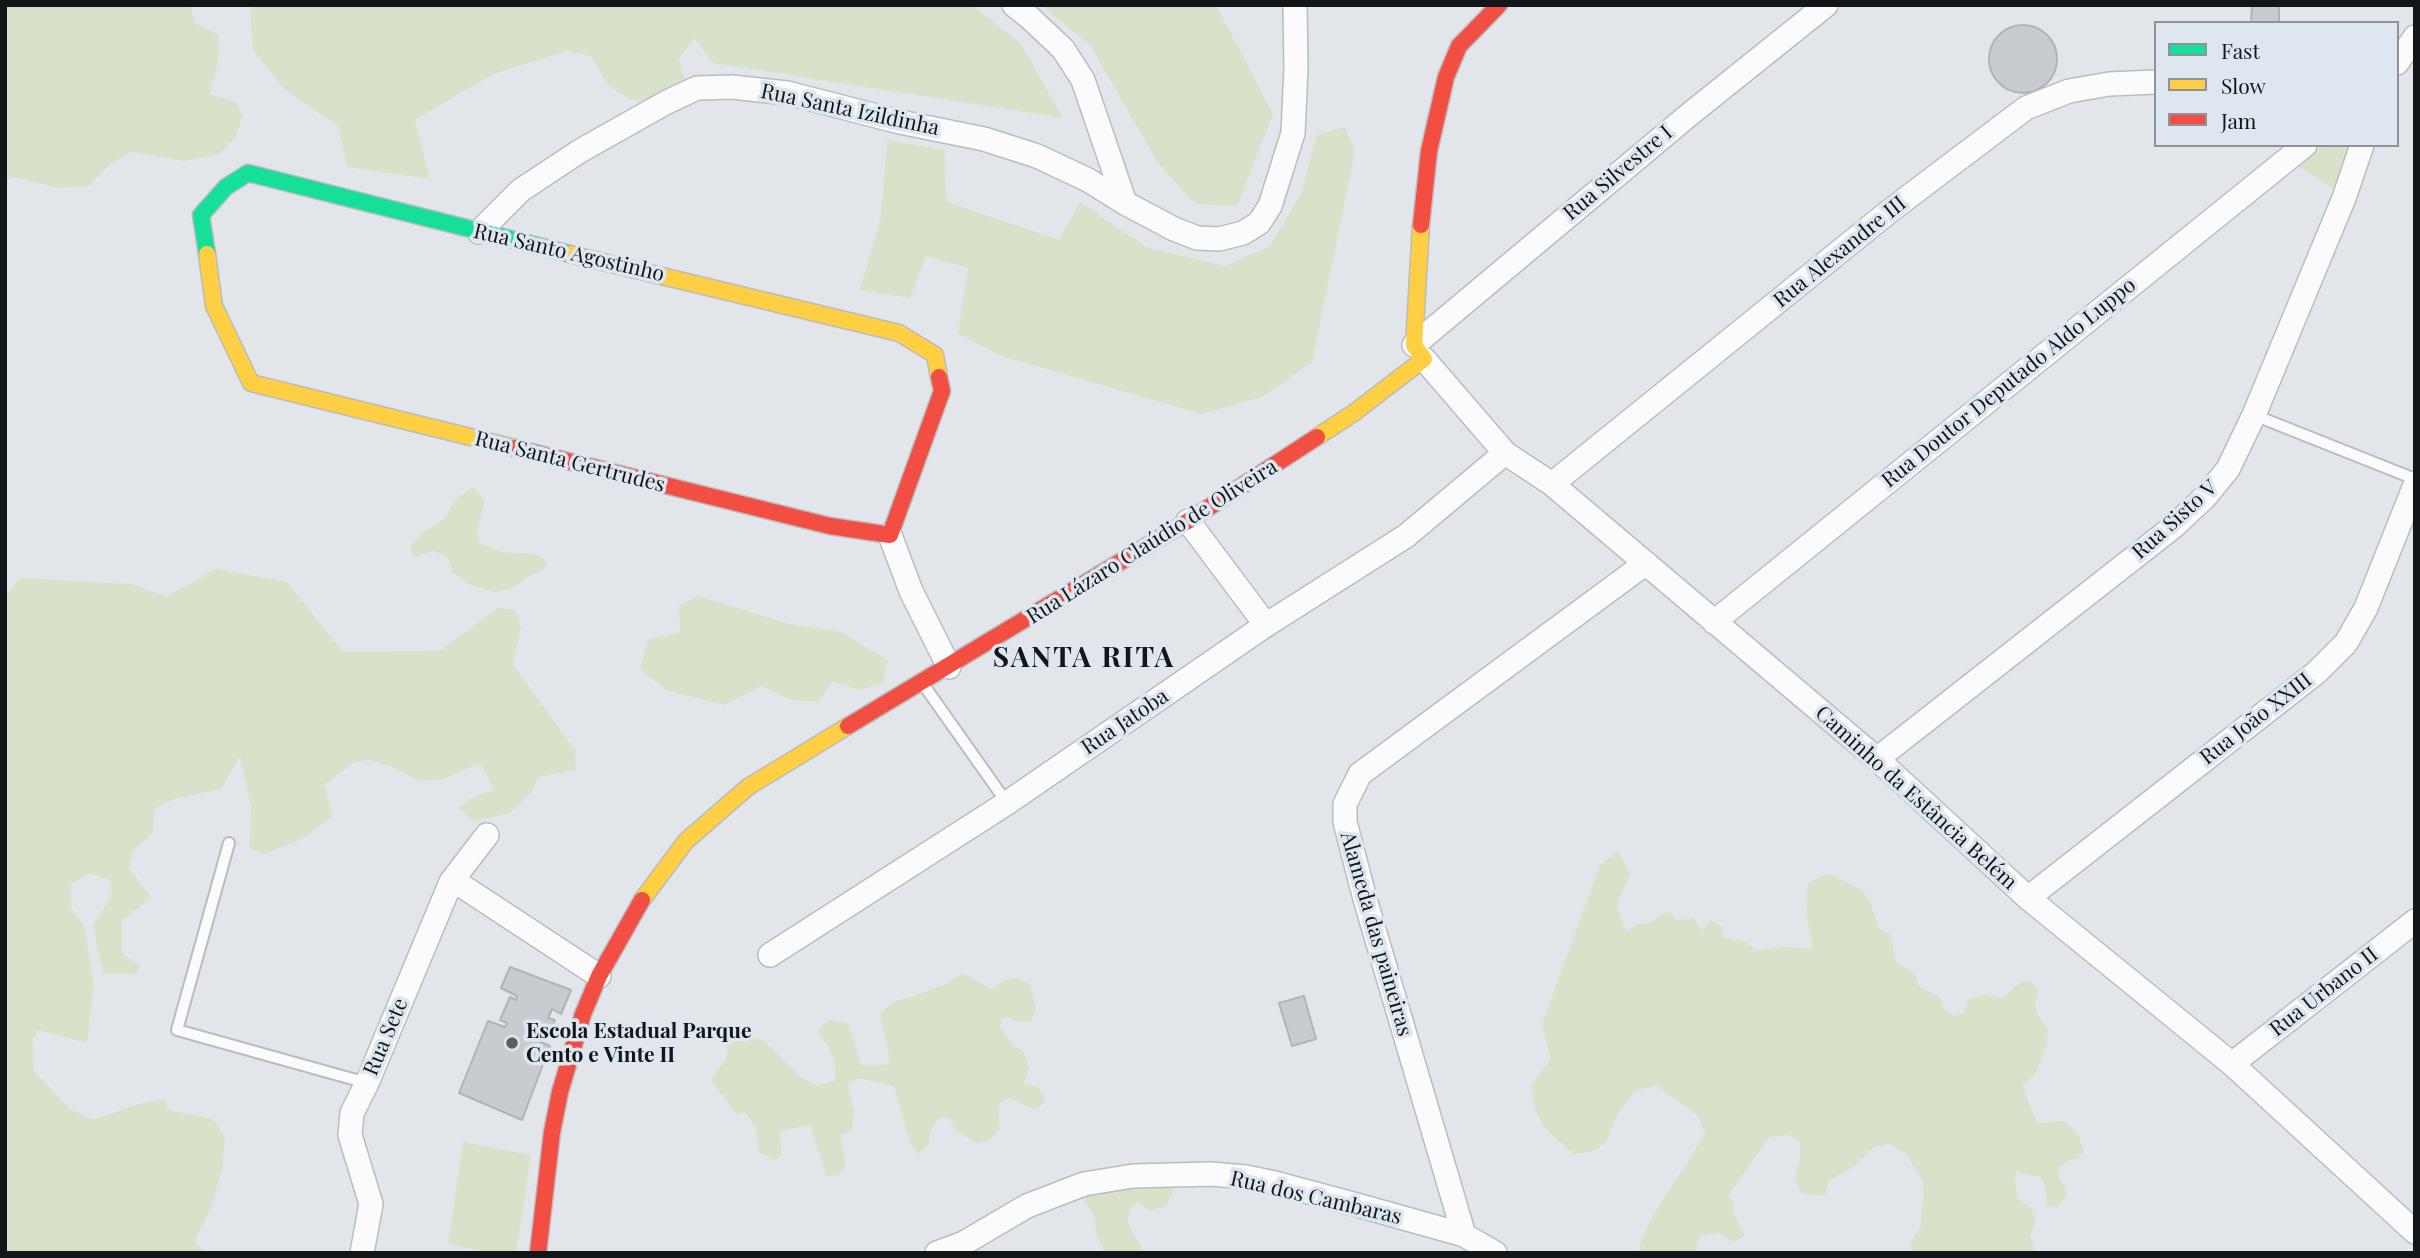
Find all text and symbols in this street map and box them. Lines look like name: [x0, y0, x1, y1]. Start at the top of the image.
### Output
legend: [2154, 21, 2399, 147]
text: Fast: [2221, 36, 2260, 64]
text: Slow: [2221, 71, 2266, 99]
street label: Rua Santa Izildinha: [759, 79, 941, 141]
text: Jam: [2221, 106, 2257, 134]
street label: Rua Silvestre I: [1558, 120, 1678, 226]
street label: Rua Alexandre III: [1769, 191, 1911, 313]
street label: Rua Santo Agostinho: [471, 219, 667, 287]
street label: Rua Doutor Deputado Aldo Luppo: [1877, 273, 2141, 493]
street label: Rua Santa Gertrudes: [472, 426, 668, 498]
street label: Rua Lázaro Claúdio de Oliveira: [1022, 454, 1282, 630]
street label: Rua Sisto V: [2127, 475, 2223, 565]
district label: SANTA RITA: [994, 641, 1174, 675]
street label: Rua João XXIII: [2195, 668, 2317, 770]
street label: Rua Jatoba: [1077, 684, 1173, 760]
street label: Caminho da Estância Belém: [1810, 701, 2022, 895]
street label: Alameda das paineiras: [1335, 829, 1417, 1039]
street label: Rua Urbano II: [2265, 942, 2383, 1042]
street label: Rua Sete: [358, 995, 414, 1079]
place label: Escola Estadual Parque Cento e Vinte II: [526, 1018, 751, 1068]
marker: Escola Estadual Parque Cento e Vinte II: [504, 1035, 520, 1051]
street label: Rua dos Cambaras: [1228, 1166, 1404, 1230]

